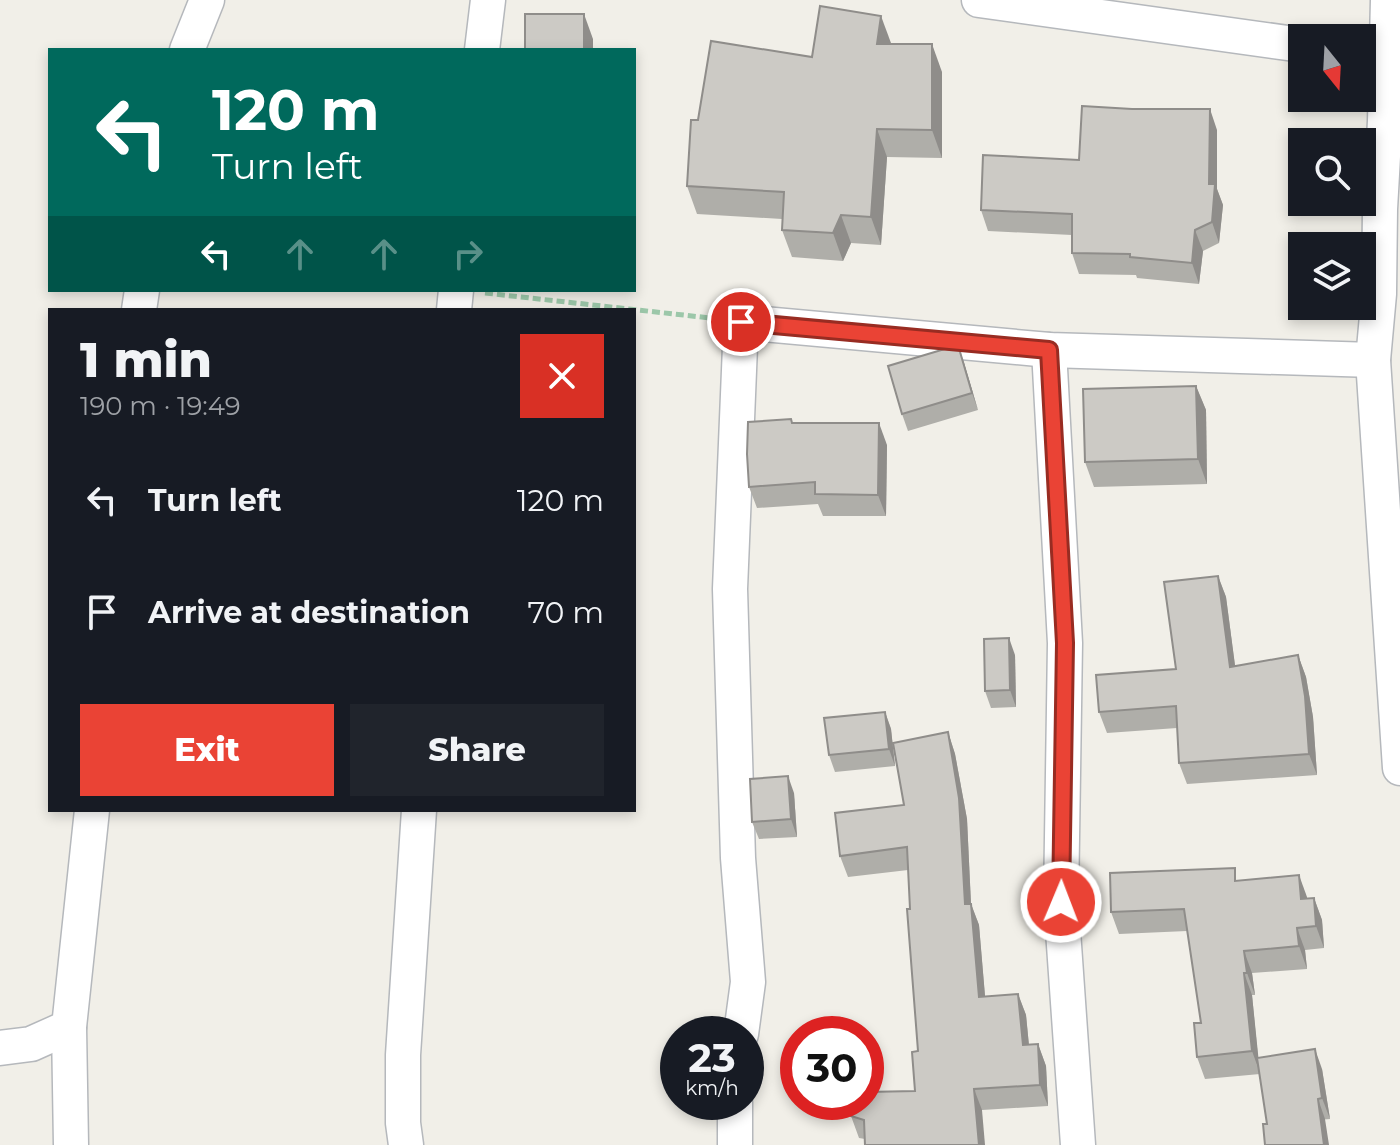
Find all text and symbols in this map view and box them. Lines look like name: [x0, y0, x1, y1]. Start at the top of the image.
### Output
north arrow: [1288, 24, 1376, 112]
map controls: [1288, 24, 1376, 320]
text: 120 m: [212, 76, 380, 144]
icon: left: [80, 80, 184, 184]
button: search: [1288, 128, 1376, 216]
text: Turn left: [212, 144, 363, 188]
icon: left: [194, 232, 238, 276]
icon: ahead: [278, 232, 322, 276]
icon: ahead: [362, 232, 406, 276]
icon: right: [446, 232, 490, 276]
button: layers: [1288, 232, 1376, 320]
pin: [707, 288, 775, 356]
icon: arrive: [719, 300, 763, 344]
text: 1 min: [80, 331, 212, 389]
button: close: [520, 334, 604, 418]
text: 190 m · 19:49: [80, 390, 241, 422]
icon: left: [80, 478, 124, 522]
text: Turn left: [148, 482, 281, 519]
text: 120 m: [517, 482, 604, 519]
icon: arrive: [80, 590, 124, 634]
text: Arrive at destination: [148, 594, 470, 631]
text: 70 m: [527, 594, 604, 631]
button: Exit: [80, 704, 334, 796]
button: Share: [350, 704, 604, 796]
position arrow: [1019, 860, 1103, 944]
speed limit sign: 30: [780, 1016, 884, 1120]
text: 23: [688, 1033, 736, 1082]
text: km/h: [685, 1076, 739, 1100]

